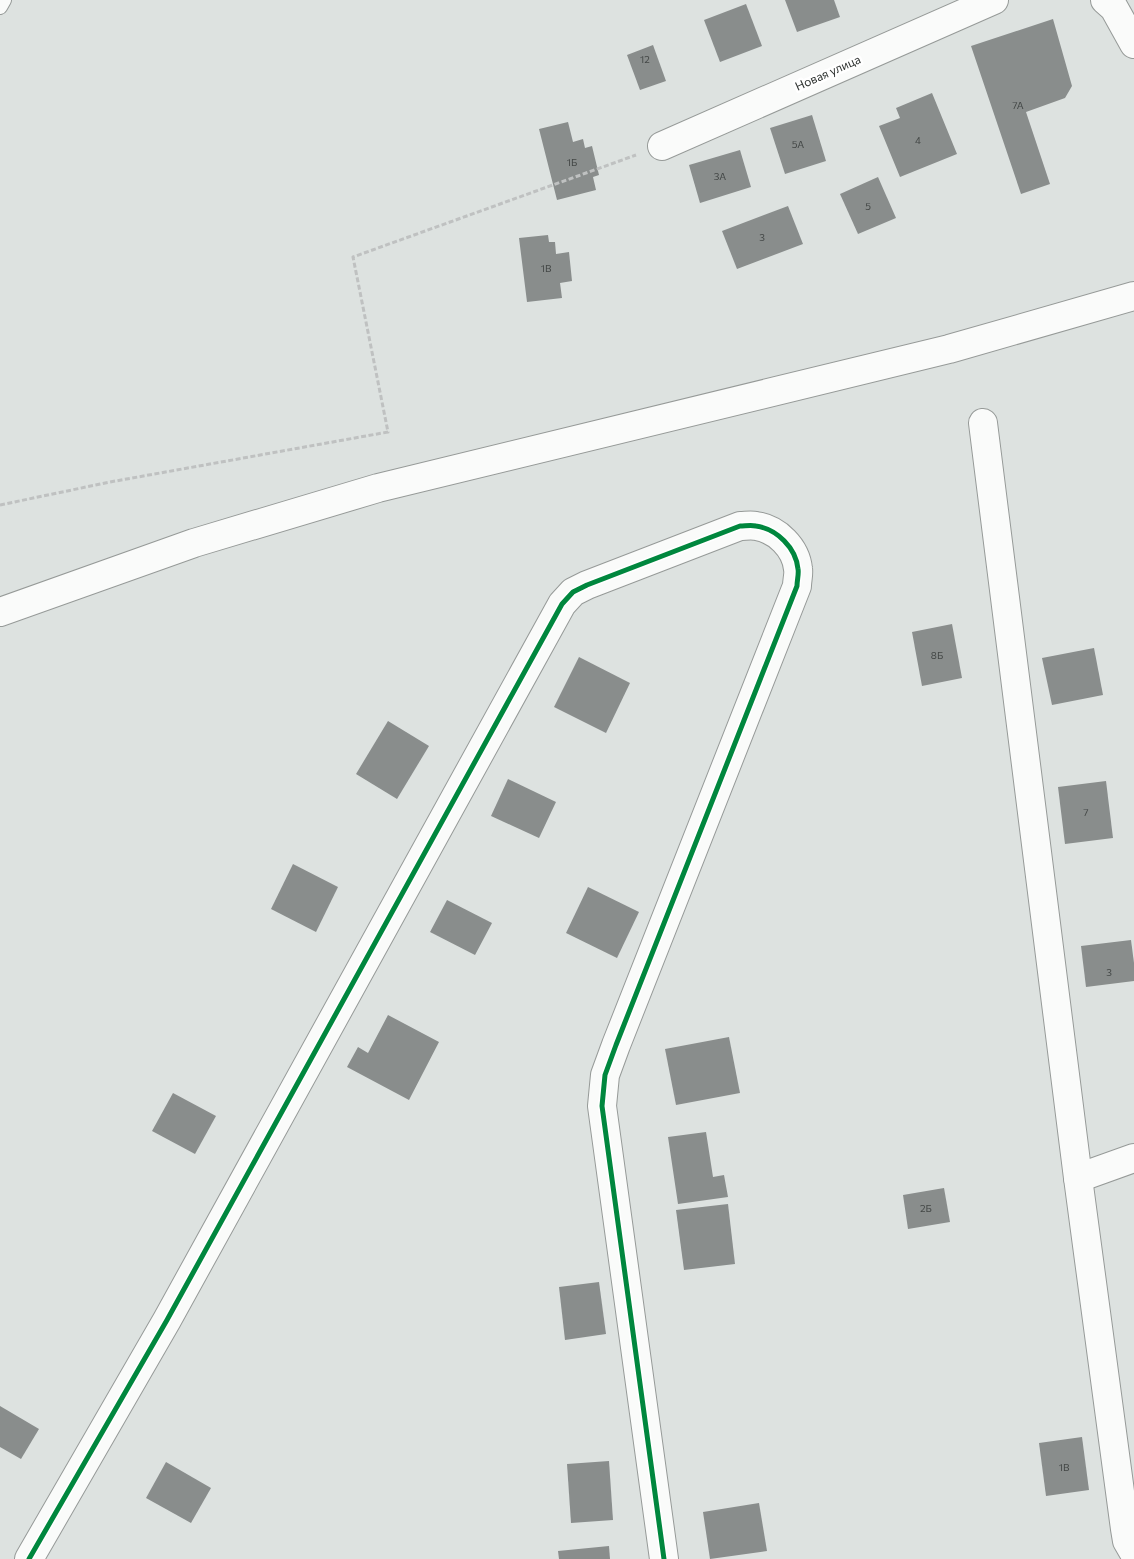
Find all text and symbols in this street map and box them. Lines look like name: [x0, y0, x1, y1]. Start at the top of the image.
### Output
street label: Новая улица: [793, 51, 863, 93]
house number: 12: [640, 53, 650, 65]
house number: 7А: [1012, 99, 1024, 111]
house number: 4: [915, 134, 921, 146]
house number: 5А: [792, 138, 804, 150]
house number: 1Б: [567, 156, 577, 168]
house number: 3А: [714, 170, 726, 182]
house number: 5: [865, 200, 871, 212]
house number: 3: [759, 231, 765, 243]
house number: 1В: [541, 262, 552, 274]
house number: 8Б: [931, 649, 943, 661]
house number: 7: [1083, 806, 1089, 818]
house number: 3: [1106, 966, 1112, 978]
house number: 2Б: [920, 1202, 932, 1214]
house number: 1В: [1059, 1461, 1070, 1473]

